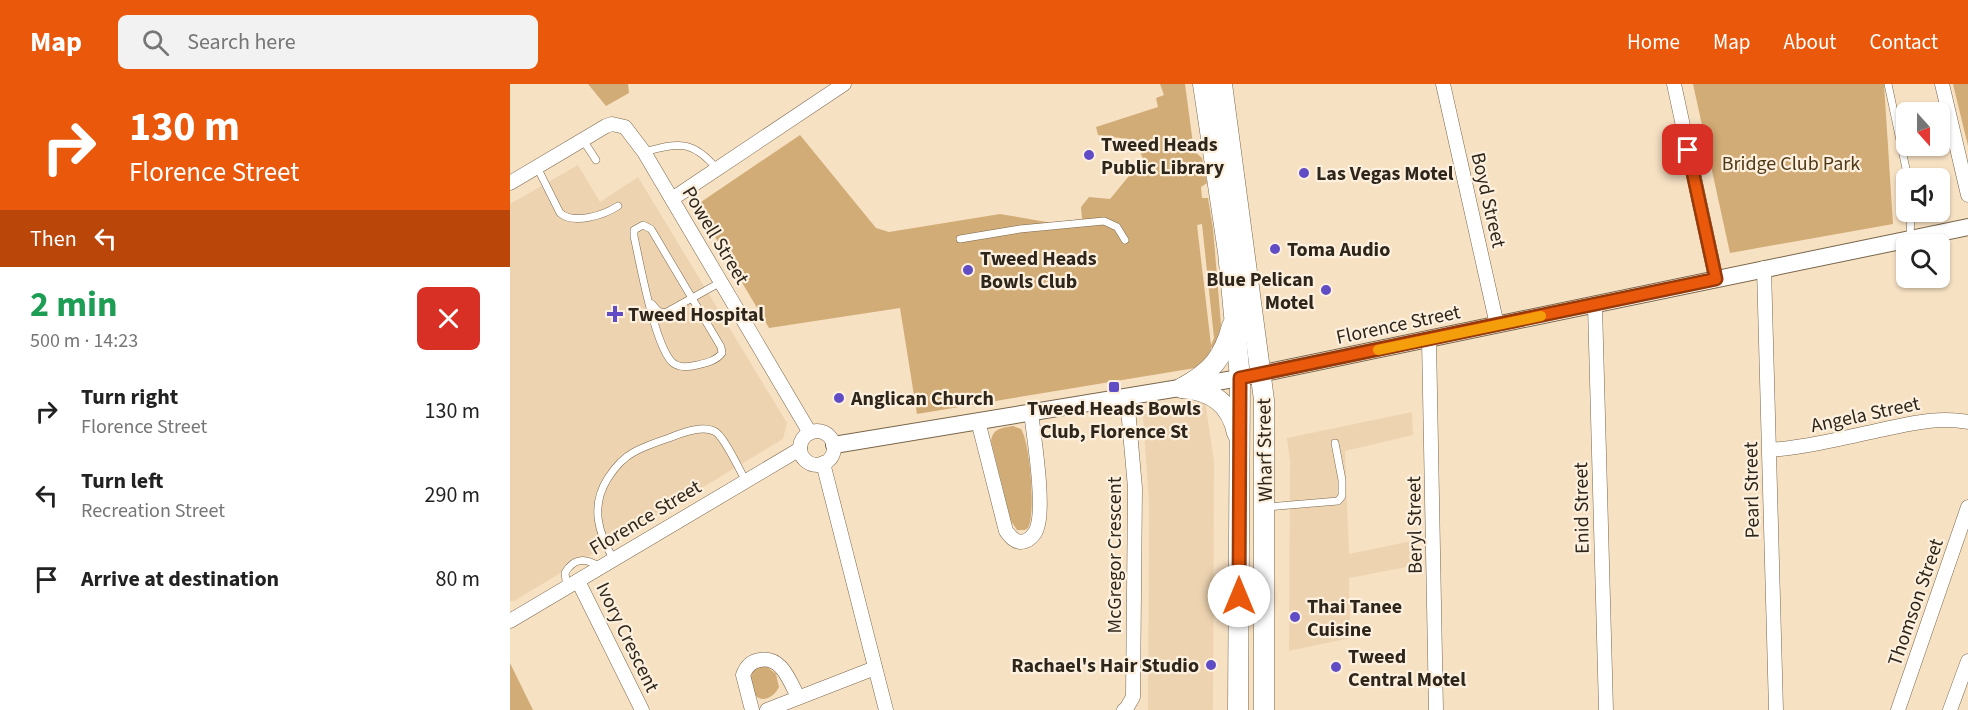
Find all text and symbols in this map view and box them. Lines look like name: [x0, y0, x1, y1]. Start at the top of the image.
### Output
search box: [118, 15, 538, 69]
text: Map: [30, 22, 82, 62]
icon: search: [139, 26, 172, 59]
text: Search here: [187, 26, 296, 58]
text: Home: [1627, 27, 1680, 57]
text: Map: [1713, 27, 1751, 57]
text: About: [1784, 27, 1836, 57]
text: Contact: [1869, 27, 1938, 57]
text: 130 m: [129, 97, 240, 157]
north arrow: [1896, 102, 1950, 156]
map controls: [1896, 102, 1950, 288]
icon: right: [30, 108, 108, 186]
pin: [1662, 124, 1713, 175]
place label: Tweed Heads Public Library: [1101, 131, 1225, 182]
icon: arrive: [1671, 133, 1704, 166]
marker: Tweed Heads Public Library: [1082, 148, 1096, 162]
street label: Boyd Street: [1463, 150, 1513, 251]
park label: Bridge Club Park: [1722, 150, 1860, 178]
text: Florence Street: [129, 153, 299, 192]
place label: Las Vegas Motel: [1316, 160, 1454, 188]
marker: Las Vegas Motel: [1297, 166, 1311, 180]
button: sound: [1896, 168, 1950, 222]
street label: Powell Street: [675, 181, 756, 290]
icon: left: [89, 222, 122, 255]
text: Then: [30, 223, 77, 255]
button: search: [1896, 234, 1950, 288]
place label: Toma Audio: [1287, 236, 1390, 264]
marker: Toma Audio: [1268, 242, 1282, 256]
place label: Tweed Heads Bowls Club: [980, 245, 1097, 296]
marker: Tweed Heads Bowls Club: [961, 263, 975, 277]
place label: Blue Pelican Motel: [1206, 266, 1314, 317]
text: 2 min: [30, 279, 118, 330]
marker: Blue Pelican Motel: [1319, 283, 1333, 297]
button: close: [417, 287, 480, 350]
street label: Florence Street: [1334, 298, 1463, 352]
place label: Tweed Hospital: [628, 301, 764, 329]
marker: Tweed Hospital: [606, 305, 624, 323]
text: 500 m · 14:23: [30, 327, 138, 355]
marker: Tweed Heads Bowls Club, Florence St: [1107, 380, 1121, 394]
text: Turn right: [81, 381, 178, 413]
place label: Anglican Church: [850, 385, 994, 413]
street label: Angela Street: [1808, 390, 1923, 440]
marker: Anglican Church: [832, 391, 846, 405]
icon: right: [30, 395, 63, 428]
text: 130 m: [425, 395, 480, 427]
place label: Tweed Heads Bowls Club, Florence St: [1027, 395, 1201, 446]
street label: Wharf Street: [1250, 398, 1280, 502]
text: Florence Street: [81, 413, 207, 441]
street label: Pearl Street: [1737, 441, 1767, 539]
street label: Enid Street: [1567, 462, 1597, 554]
text: Turn left: [81, 465, 163, 497]
street label: Florence Street: [584, 473, 707, 562]
street label: McGregor Crescent: [1101, 476, 1129, 633]
street label: Beryl Street: [1400, 476, 1430, 574]
icon: left: [30, 479, 63, 512]
text: 290 m: [425, 479, 480, 511]
text: Recreation Street: [81, 497, 225, 525]
street label: Thomson Street: [1881, 535, 1951, 670]
icon: arrive: [30, 563, 63, 596]
text: Arrive at destination: [81, 563, 279, 595]
text: 80 m: [435, 563, 480, 595]
position arrow: [1207, 564, 1271, 628]
street label: Ivory Crescent: [588, 578, 666, 697]
place label: Thai Tanee Cuisine: [1307, 593, 1402, 644]
marker: Thai Tanee Cuisine: [1288, 610, 1302, 624]
place label: Tweed Central Motel: [1348, 643, 1466, 694]
place label: Rachael's Hair Studio: [1011, 652, 1199, 680]
marker: Rachael's Hair Studio: [1204, 658, 1218, 672]
marker: Tweed Central Motel: [1329, 660, 1343, 674]

